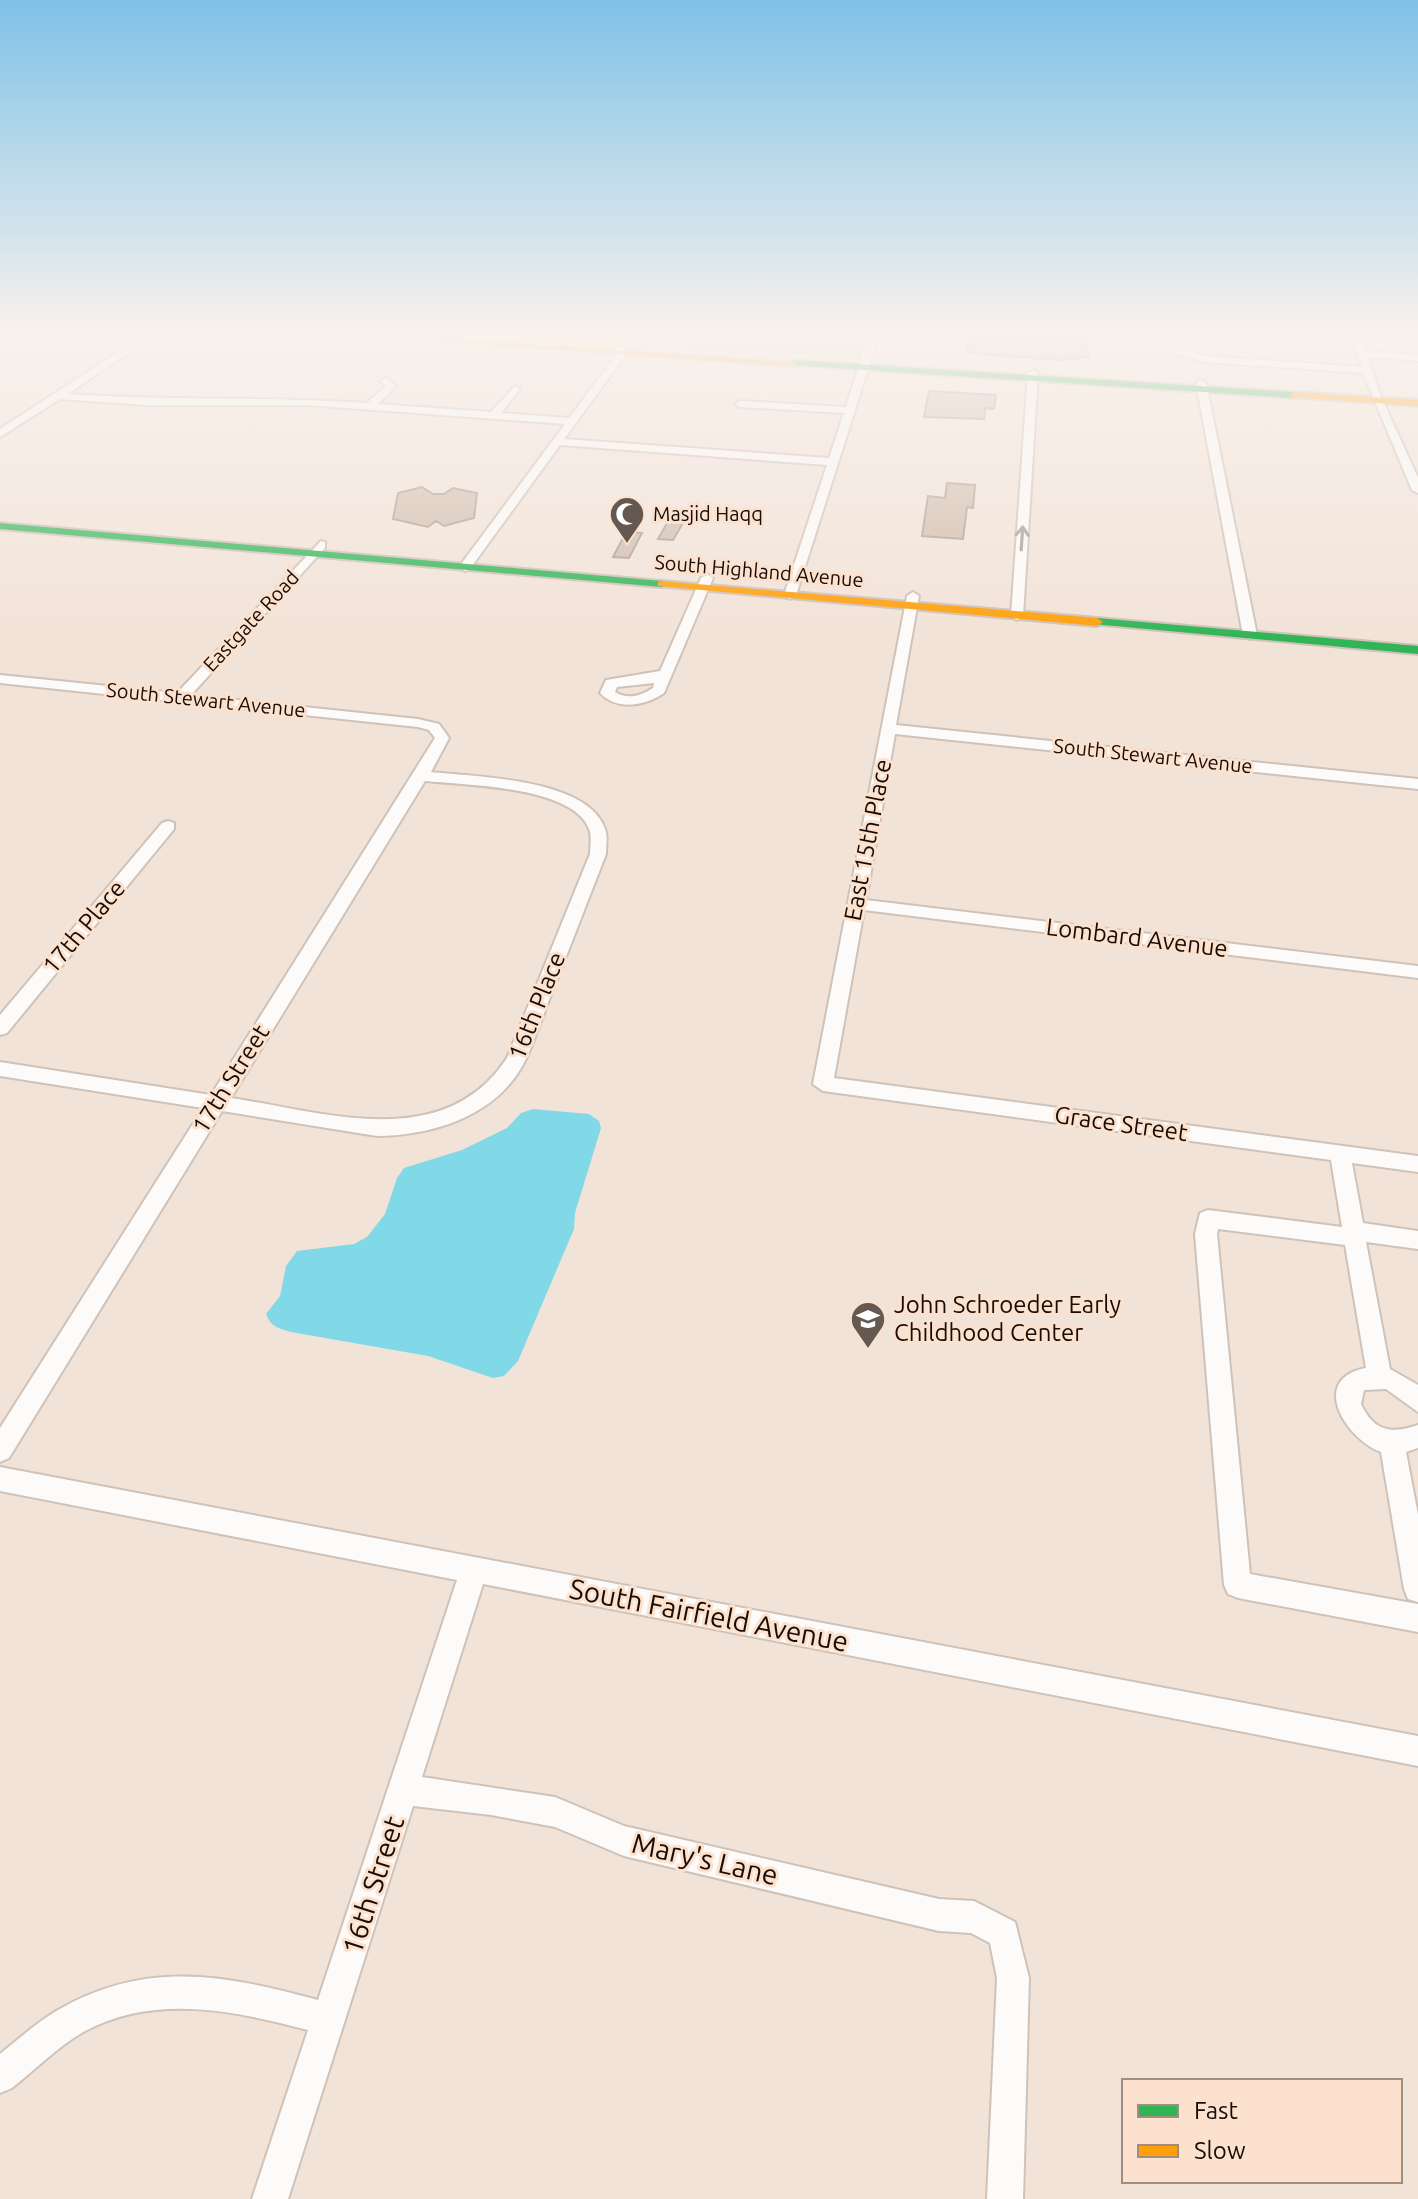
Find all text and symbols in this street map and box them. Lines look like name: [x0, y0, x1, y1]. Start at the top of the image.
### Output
mosque icon: Masjid Haqq: [608, 495, 646, 545]
place label: Masjid Haqq: [653, 502, 763, 525]
one-way arrow: [1015, 525, 1030, 552]
street label: South Highland Avenue: [654, 550, 865, 591]
street label: Eastgate Road: [198, 566, 303, 676]
street label: South Stewart Avenue: [105, 678, 307, 721]
street label: South Stewart Avenue: [1052, 734, 1254, 777]
street label: East 15th Place: [839, 757, 896, 923]
street label: 17th Place: [37, 875, 130, 979]
street label: Lombard Avenue: [1045, 913, 1229, 962]
street label: 16th Place: [503, 948, 570, 1063]
street label: 17th Street: [187, 1019, 275, 1138]
street label: Grace Street: [1053, 1101, 1190, 1146]
place label: John Schroeder Early Childhood Center: [894, 1291, 1122, 1346]
school or university icon: John Schroeder Early Childhood Center: [849, 1300, 887, 1350]
street label: South Fairfield Avenue: [567, 1572, 851, 1657]
street label: 16th Street: [336, 1812, 409, 1958]
street label: Mary's Lane: [629, 1827, 781, 1890]
legend: [1122, 2079, 1402, 2183]
text: Fast: [1194, 2097, 1238, 2124]
text: Slow: [1194, 2137, 1246, 2164]

